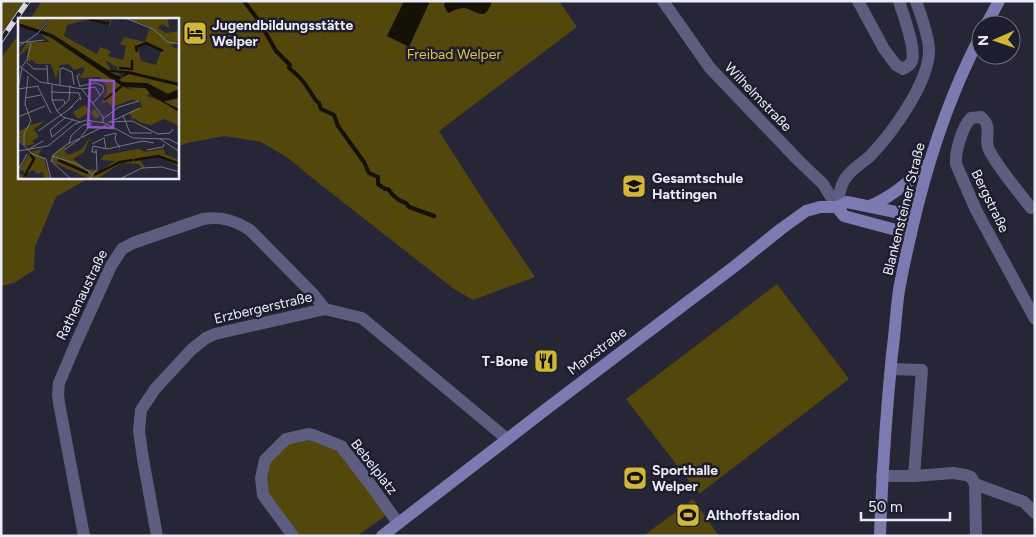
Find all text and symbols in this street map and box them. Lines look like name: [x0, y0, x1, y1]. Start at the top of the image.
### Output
north arrow: [971, 15, 1021, 65]
place label: Jugendbildungsstätte Welper: [212, 17, 353, 50]
inset map: [18, 18, 179, 179]
hotel icon: Jugendbildungsstätte Welper: [182, 20, 208, 46]
text: N: [975, 35, 992, 46]
park label: Freibad Welper: [407, 46, 501, 63]
street label: Wilhelmstraße: [721, 59, 795, 135]
street label: Blankensteiner Straße: [879, 140, 929, 277]
street label: Bergstraße: [967, 167, 1013, 236]
place label: Gesamtschule Hattingen: [652, 170, 744, 203]
school or university icon: Gesamtschule Hattingen: [621, 173, 647, 199]
street label: Rathenaustraße: [53, 247, 111, 343]
street label: Erzbergerstraße: [212, 288, 314, 328]
street label: Marxstraße: [564, 323, 630, 379]
restaurant icon: T-Bone: [533, 348, 559, 374]
place label: T-Bone: [482, 353, 528, 370]
street label: Bebelplatz: [347, 436, 401, 498]
place label: Sporthalle Welper: [652, 462, 718, 495]
sports icon: Sporthalle Welper: [622, 465, 648, 491]
scale bar: [861, 490, 950, 522]
text: 50 m: [868, 498, 903, 516]
sports icon: Althoffstadion: [675, 502, 701, 528]
place label: Althoffstadion: [706, 507, 800, 524]

